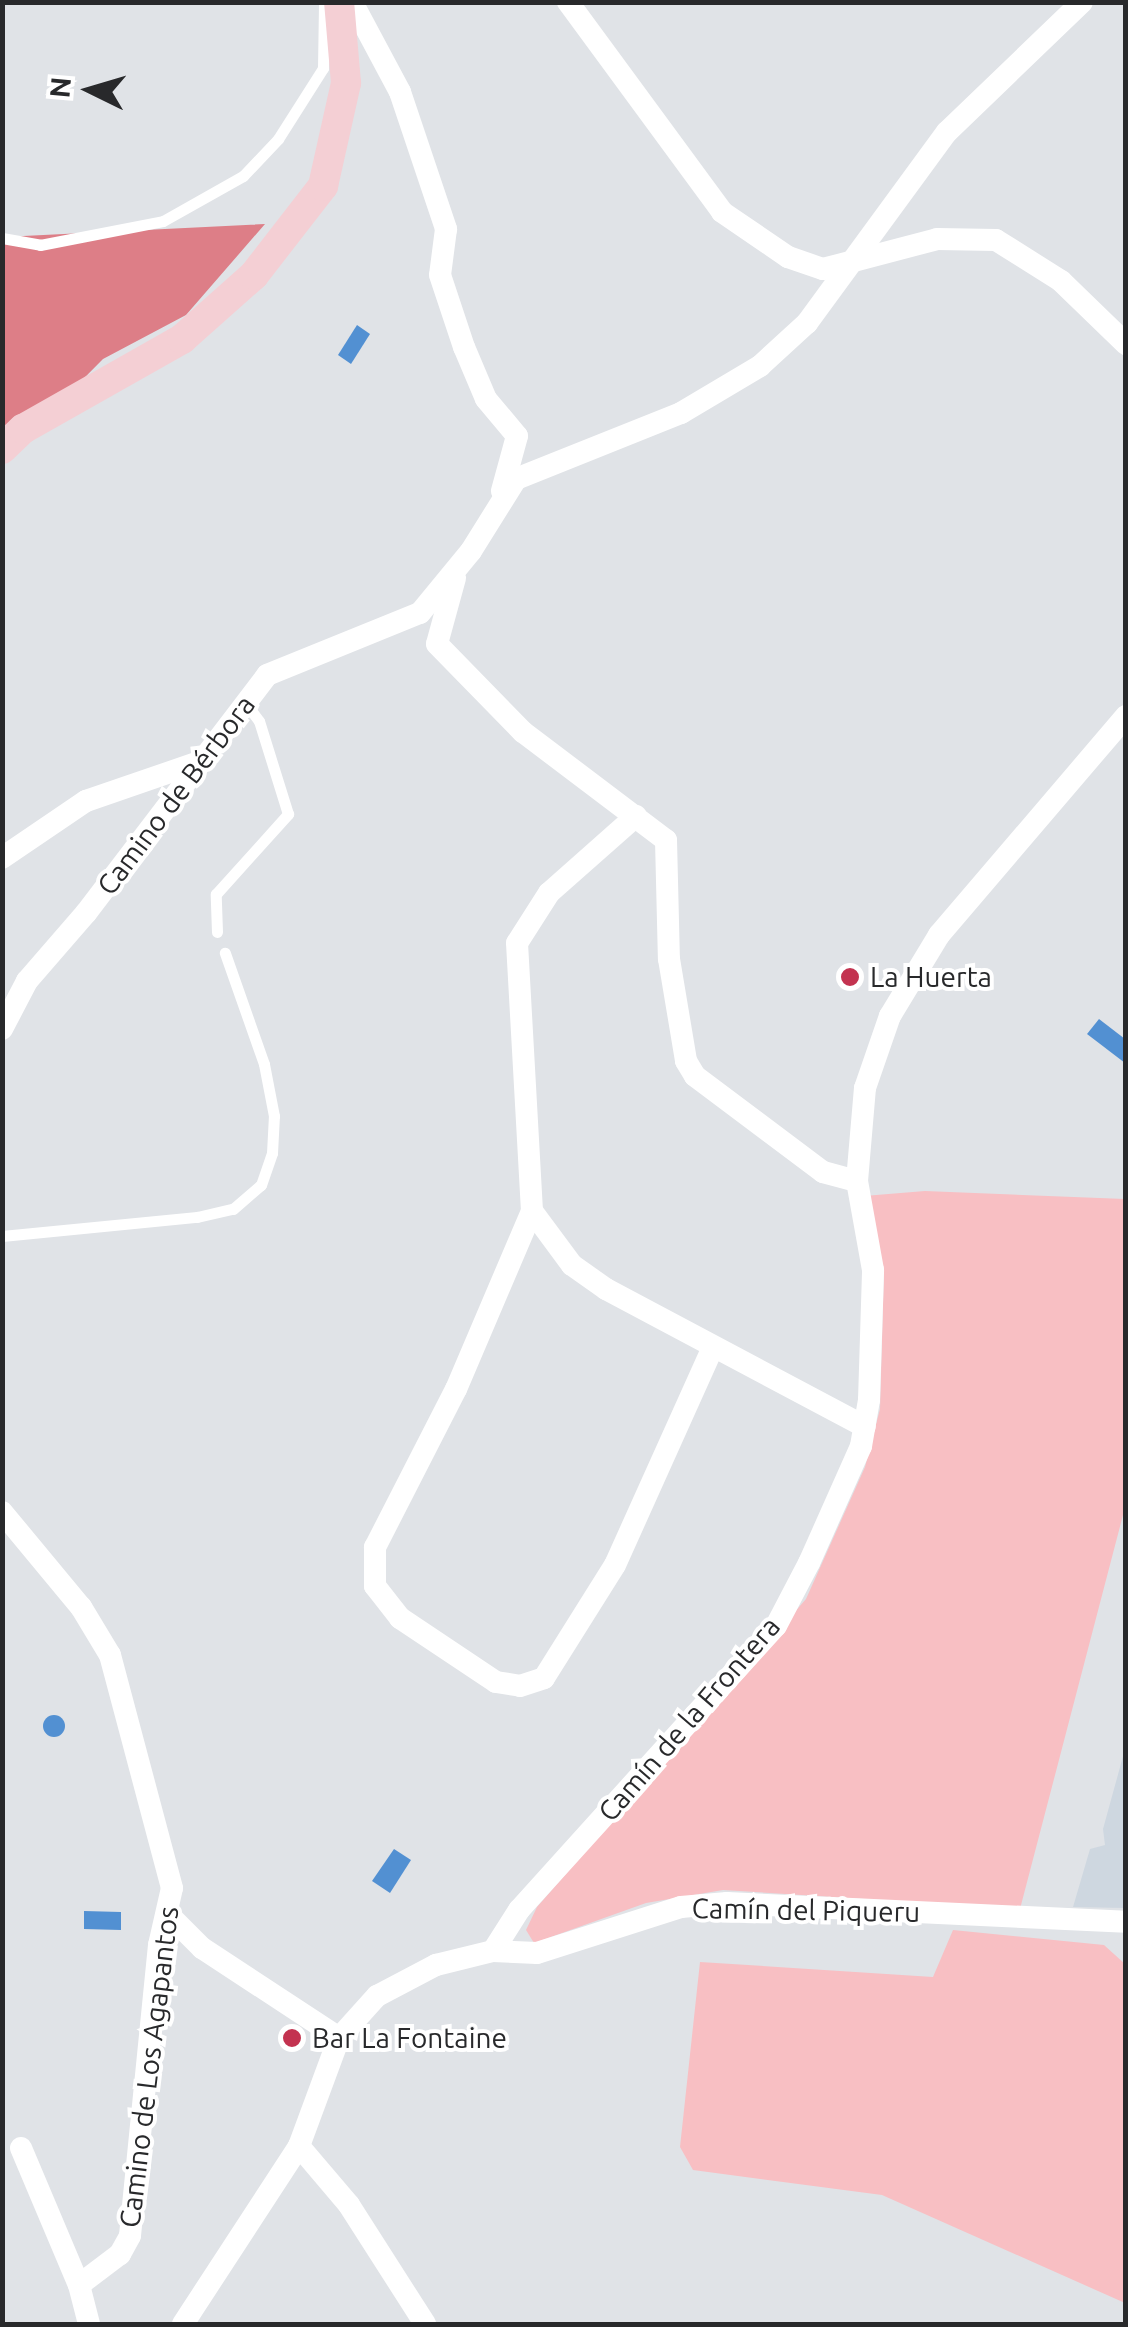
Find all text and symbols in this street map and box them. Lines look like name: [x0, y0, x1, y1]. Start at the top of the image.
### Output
north arrow: [40, 40, 140, 140]
text: N: [43, 76, 76, 99]
street label: Camino de Bérbora: [90, 689, 262, 901]
place label: La Huerta: [870, 960, 992, 994]
marker: La Huerta: [839, 966, 861, 988]
street label: Camín de la Frontera: [591, 1610, 787, 1828]
street label: Camín del Piqueru: [691, 1891, 921, 1929]
street label: Camino de Los Agapantos: [113, 1904, 185, 2230]
place label: Bar La Fontaine: [312, 2021, 507, 2055]
marker: Bar La Fontaine: [281, 2027, 303, 2049]

